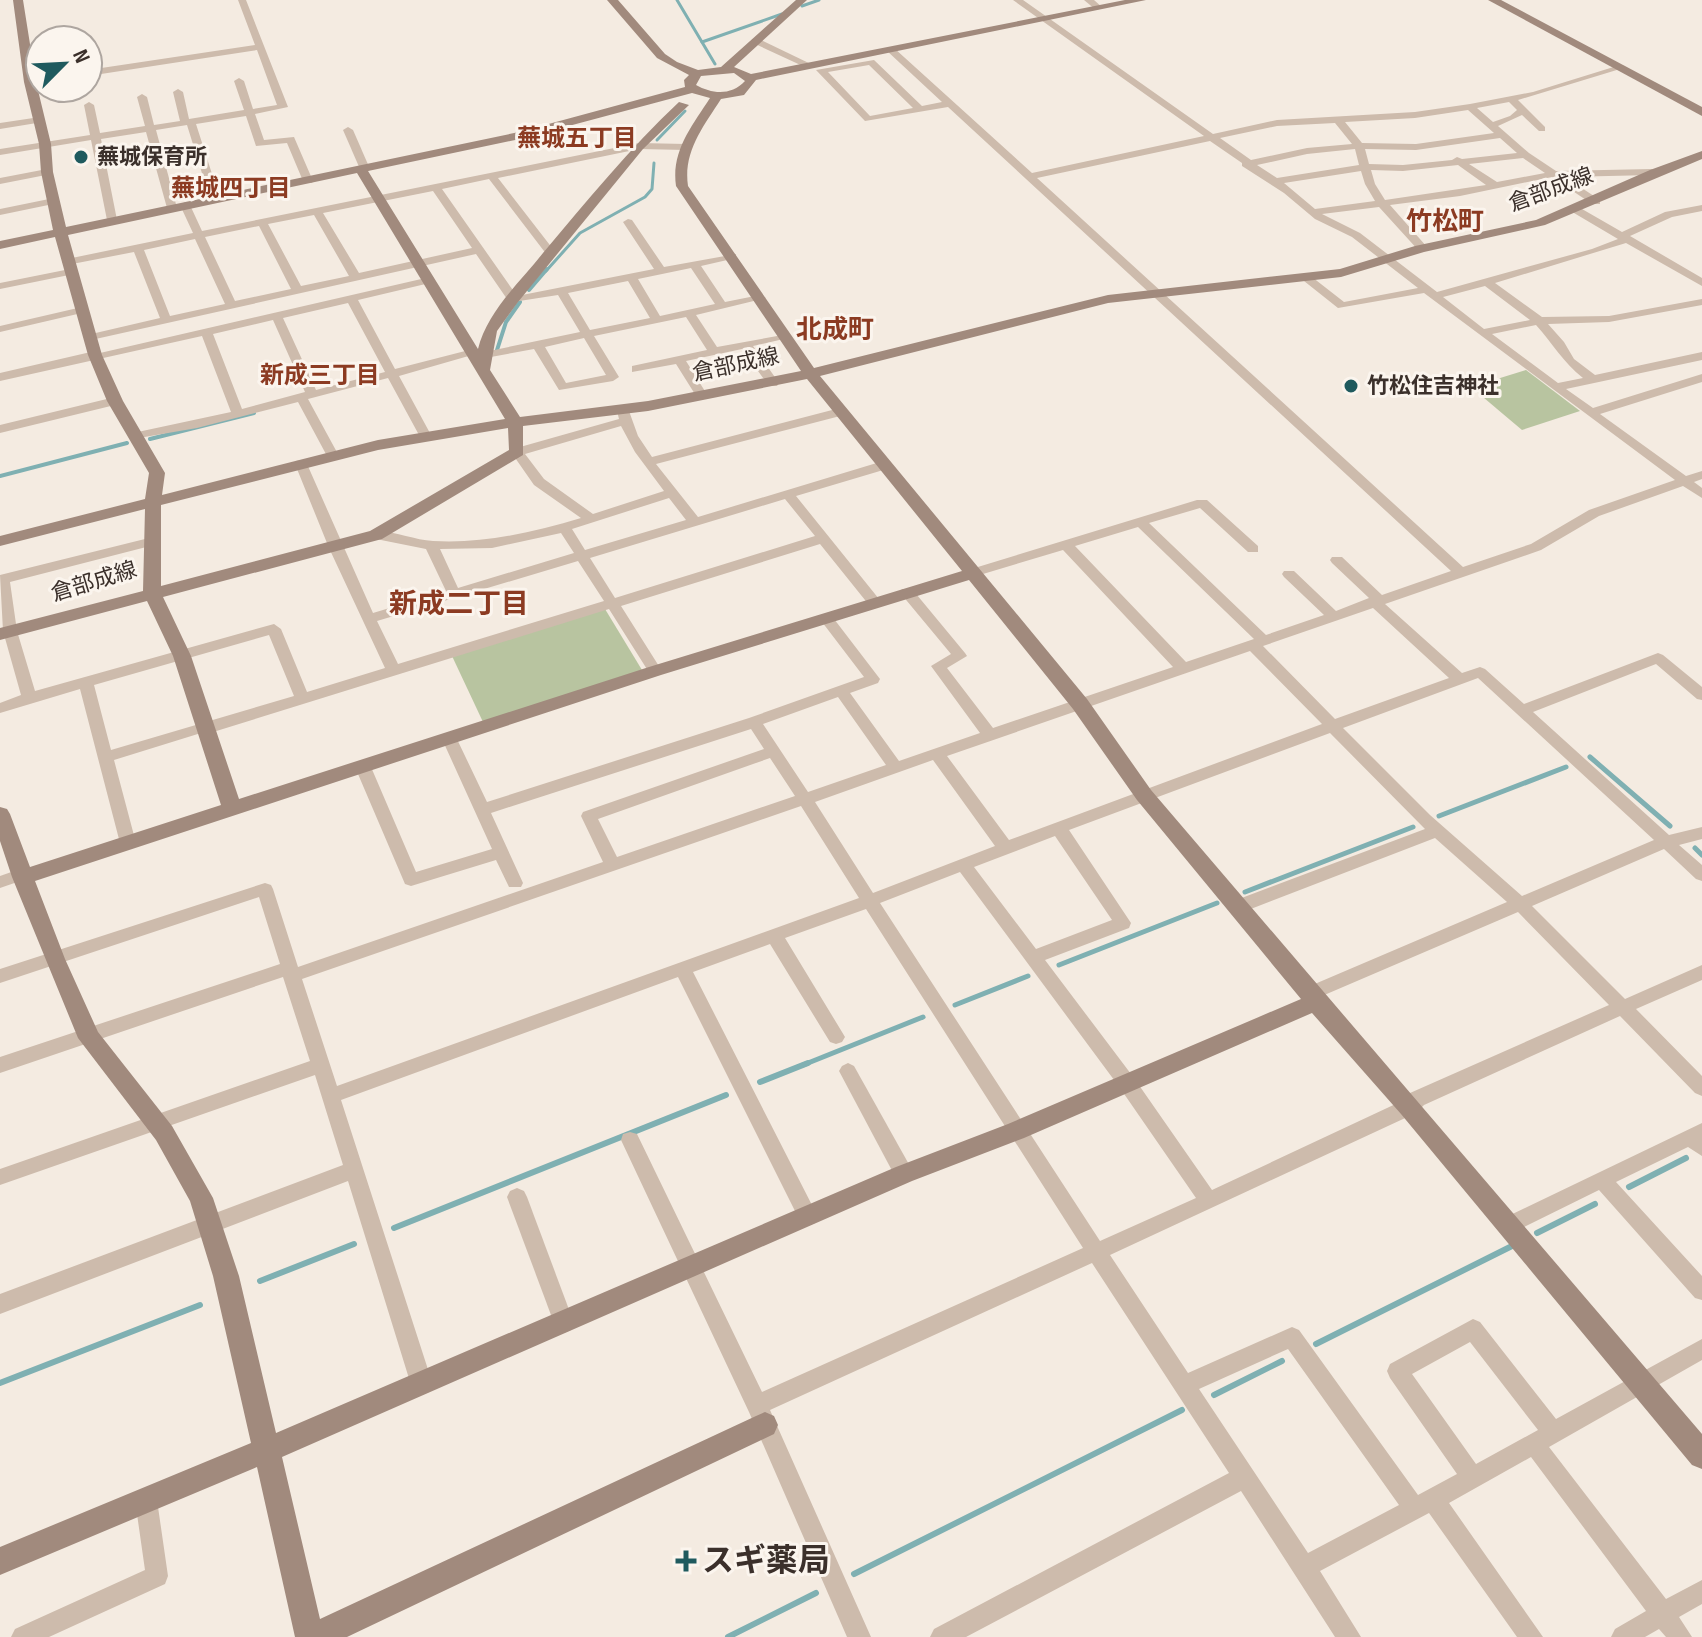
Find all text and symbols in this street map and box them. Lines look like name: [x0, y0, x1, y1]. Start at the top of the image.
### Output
north arrow: [24, 24, 104, 104]
text: N: [66, 46, 96, 67]
district label: 蕪城五丁目: [517, 124, 637, 153]
place label: 蕪城保育所: [97, 144, 207, 171]
marker: 蕪城保育所: [72, 148, 90, 166]
street label: 倉部成線: [1505, 162, 1597, 218]
district label: 蕪城四丁目: [171, 174, 291, 203]
district label: 竹松町: [1406, 207, 1484, 238]
district label: 北成町: [796, 315, 874, 346]
street label: 倉部成線: [690, 343, 782, 387]
district label: 新成三丁目: [260, 361, 380, 390]
place label: 竹松住吉神社: [1367, 373, 1499, 400]
marker: 竹松住吉神社: [1342, 377, 1360, 395]
street label: 倉部成線: [48, 556, 140, 608]
district label: 新成二丁目: [389, 588, 529, 621]
place label: スギ薬局: [702, 1542, 830, 1581]
marker: スギ薬局: [677, 1552, 695, 1570]

